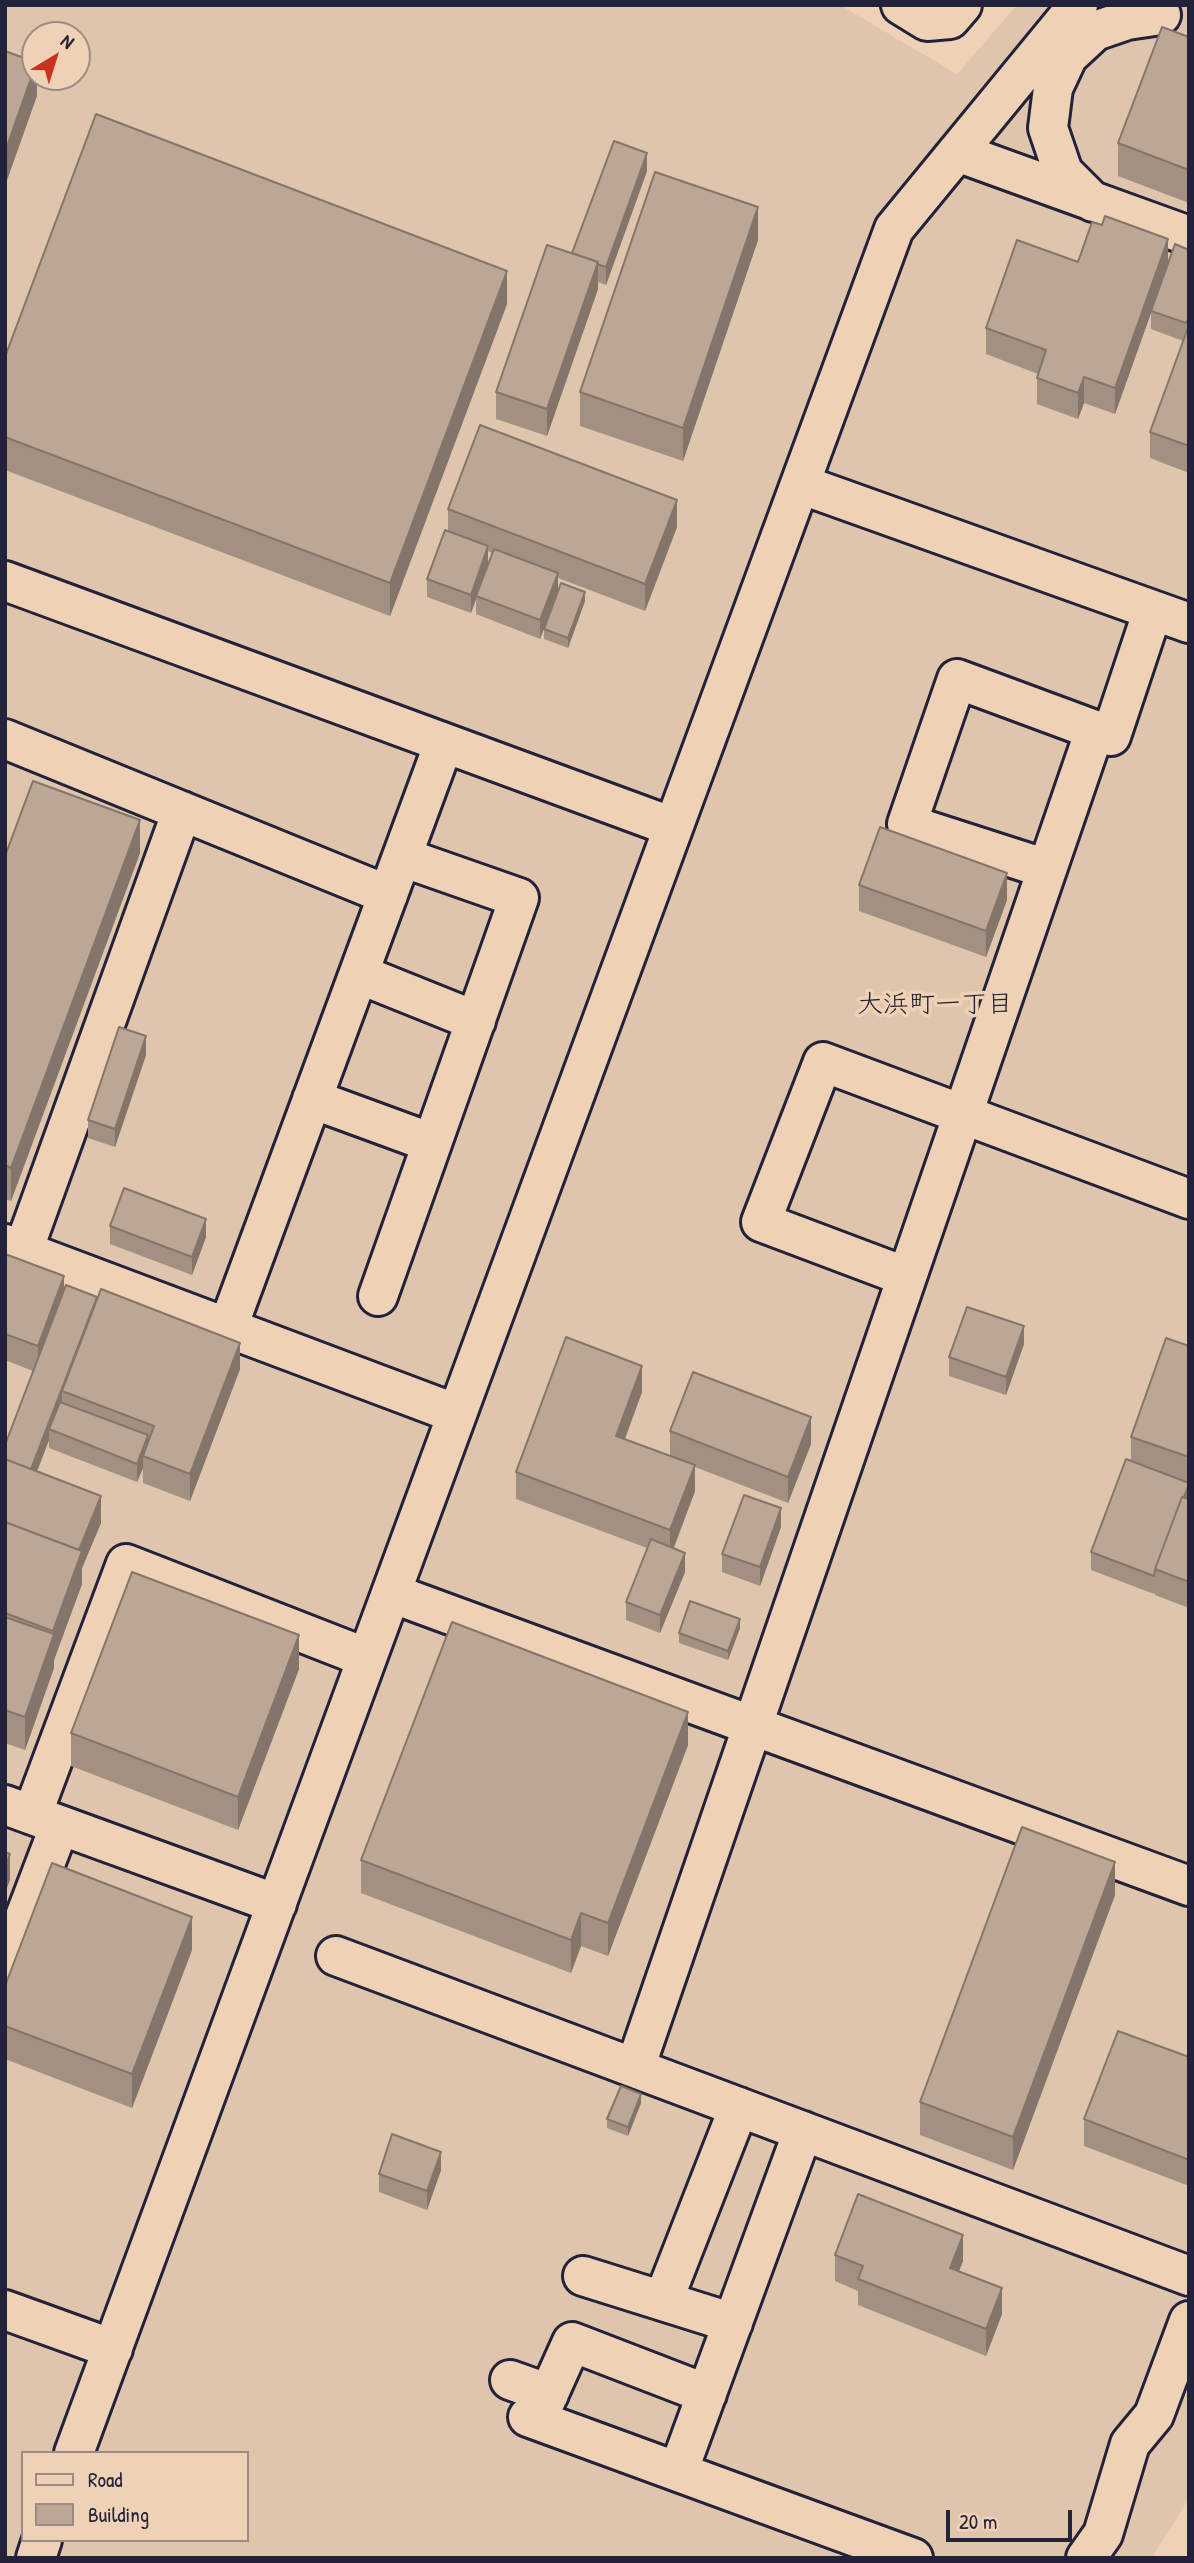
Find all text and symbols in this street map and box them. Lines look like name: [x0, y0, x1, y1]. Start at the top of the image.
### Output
north arrow: [21, 21, 91, 91]
text: N: [56, 28, 80, 54]
district label: 大浜町一丁目: [857, 989, 1013, 1021]
legend: [21, 2451, 248, 2542]
text: Road: [88, 2465, 122, 2494]
scale bar: [949, 2496, 1075, 2540]
text: Building: [88, 2500, 149, 2529]
text: 20 m: [959, 2507, 997, 2536]

